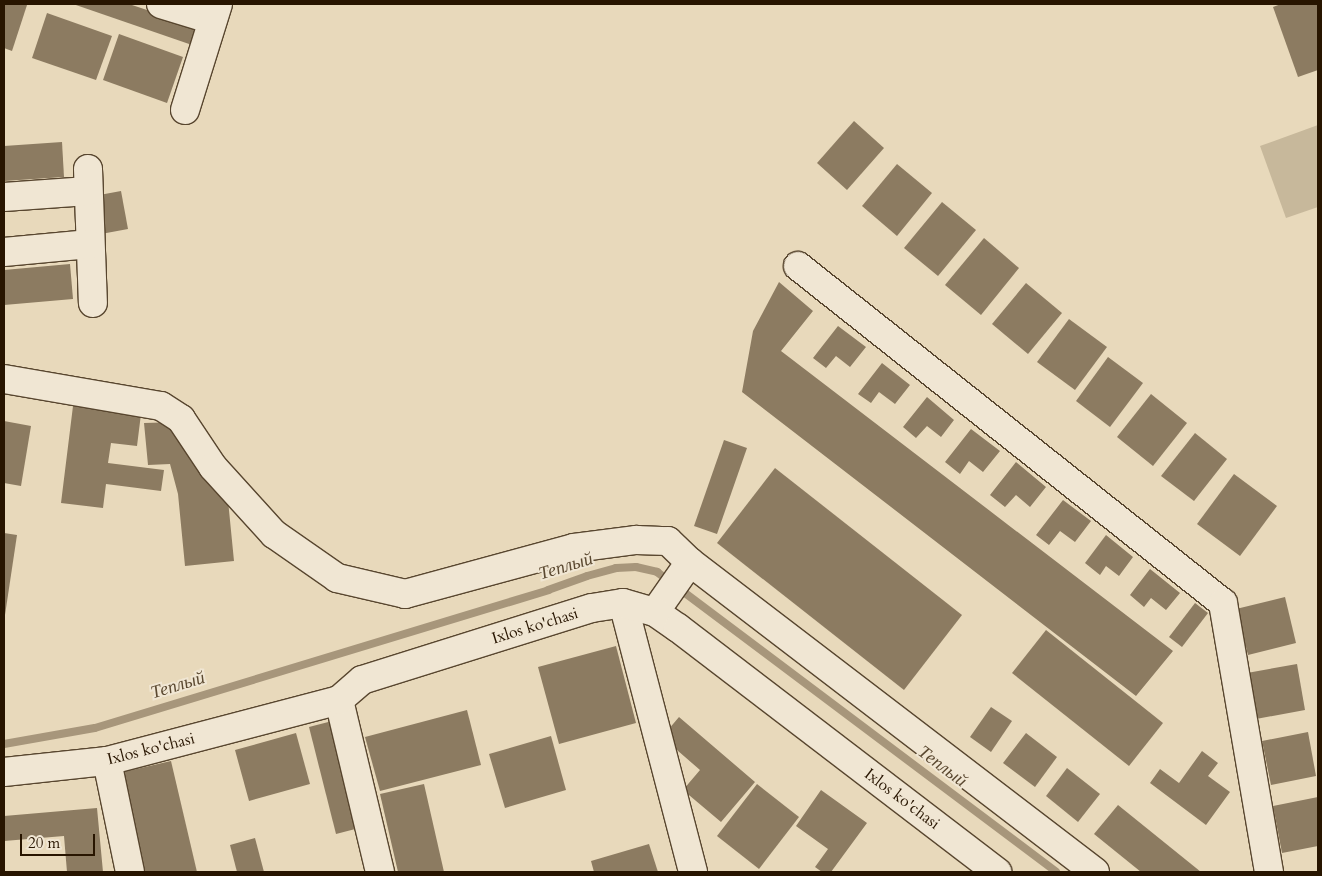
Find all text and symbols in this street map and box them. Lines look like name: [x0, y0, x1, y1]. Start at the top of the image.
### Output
water label: Теплый: [536, 549, 596, 585]
street label: Ixlos ko'chasi: [489, 604, 581, 648]
water label: Теплый: [148, 668, 208, 704]
street label: Ixlos ko'chasi: [105, 729, 197, 769]
water label: Теплый: [913, 742, 971, 792]
street label: Ixlos ko'chasi: [860, 764, 944, 834]
scale bar: [22, 824, 98, 856]
text: 20 m: [28, 833, 60, 853]

